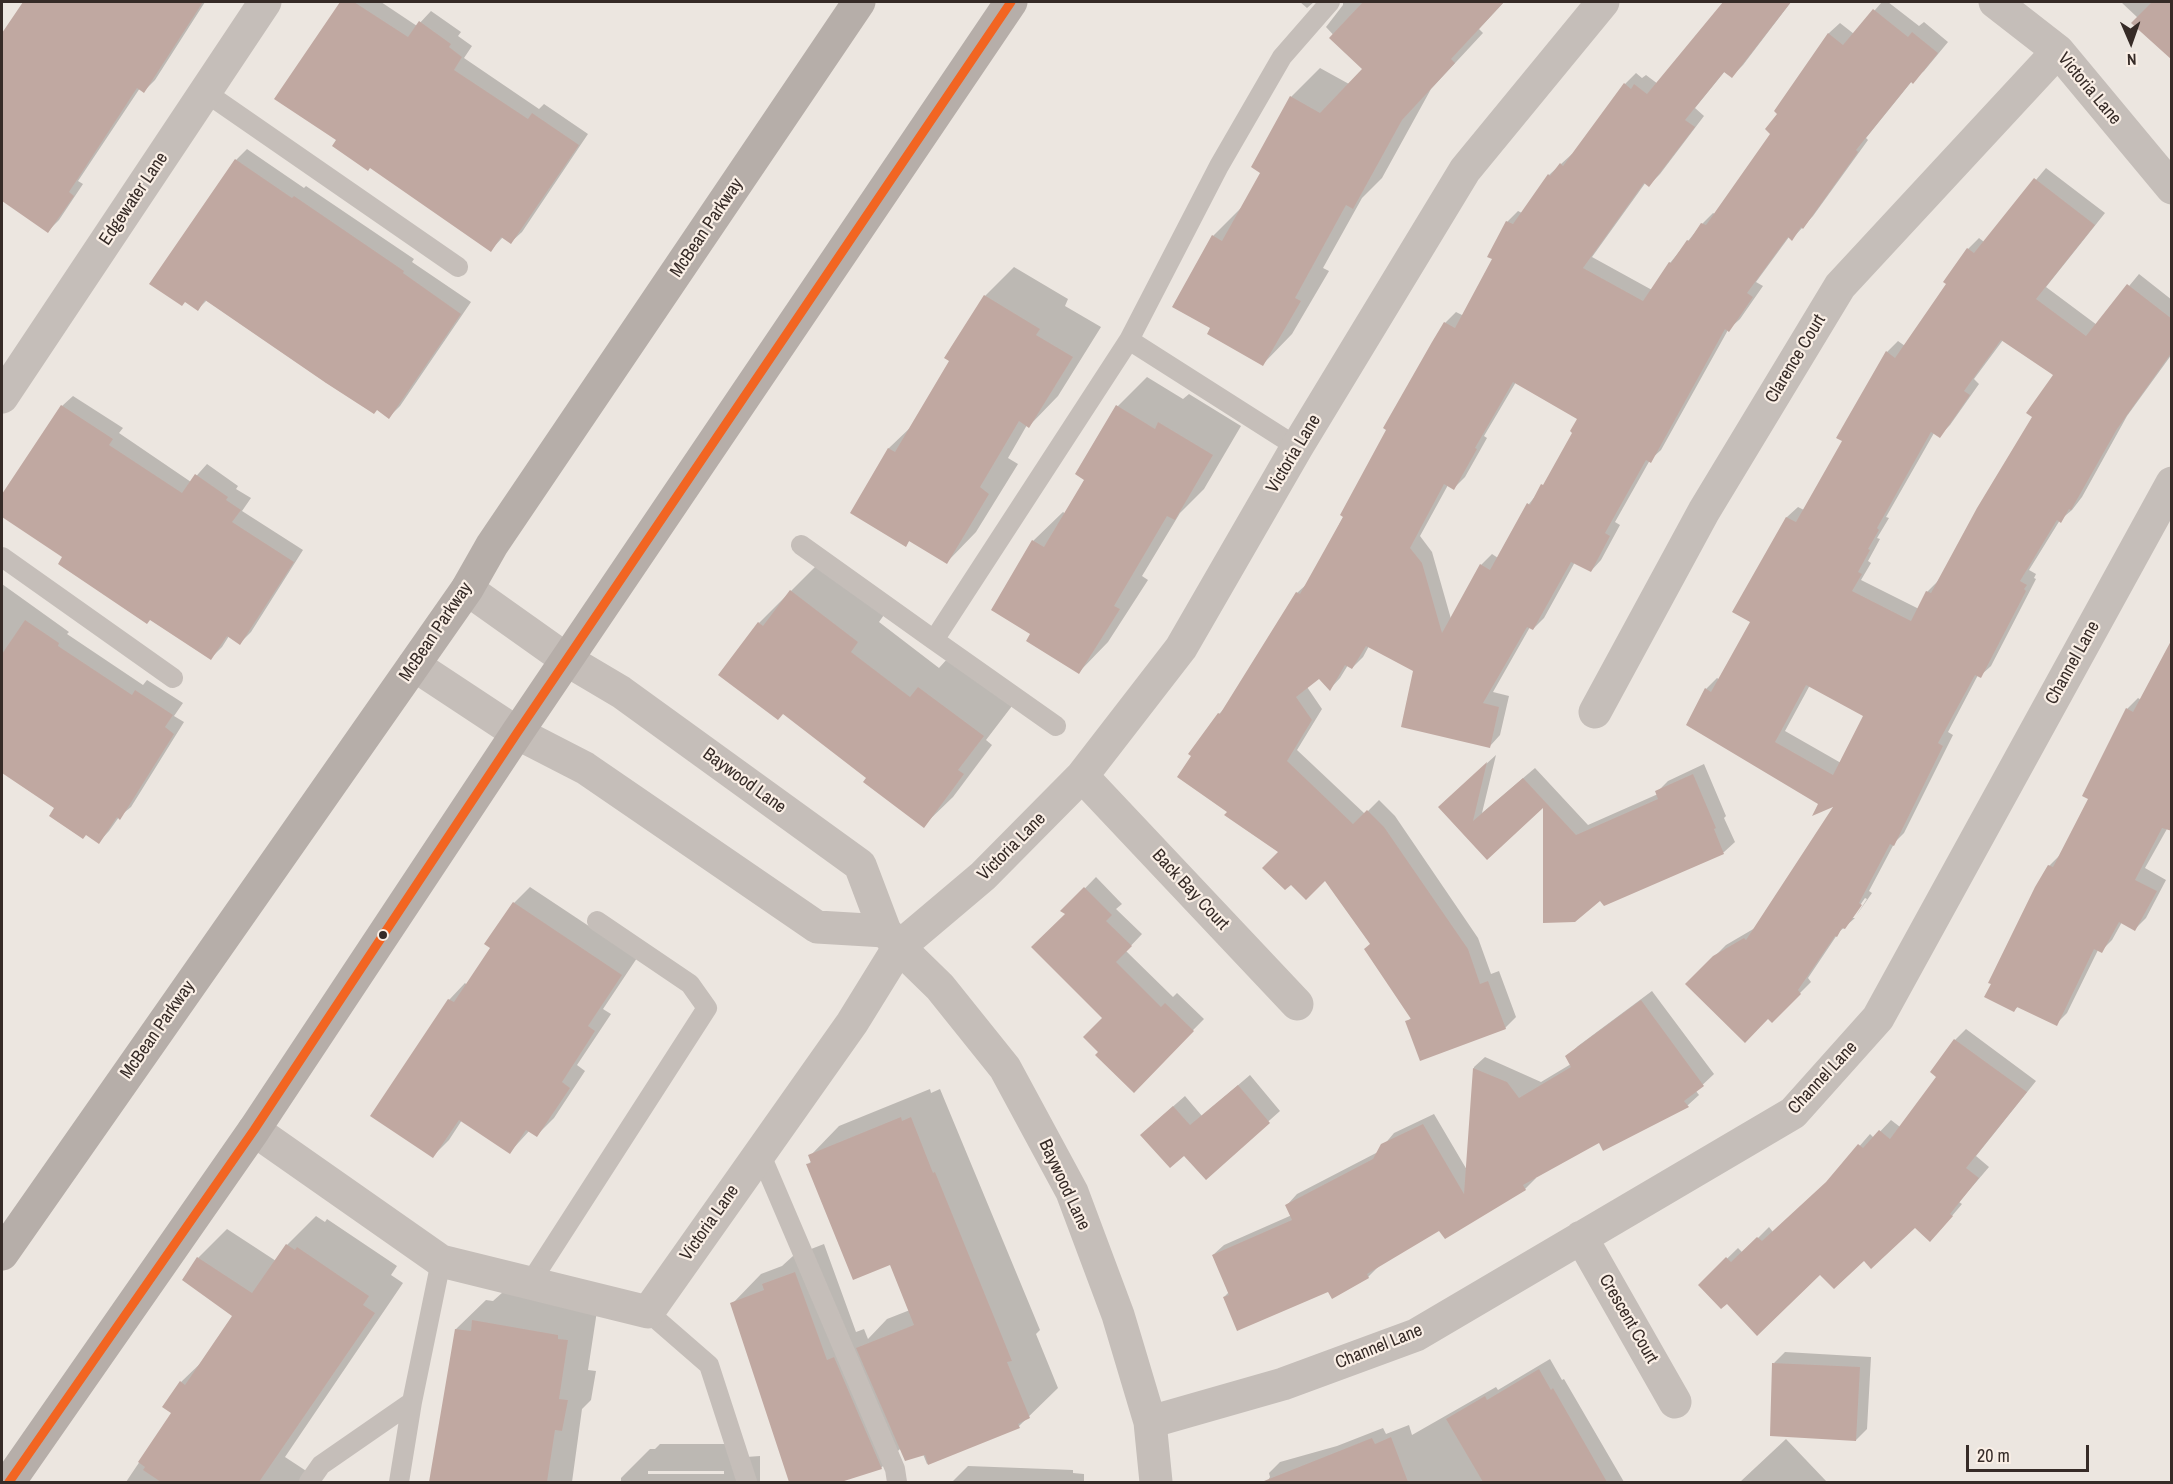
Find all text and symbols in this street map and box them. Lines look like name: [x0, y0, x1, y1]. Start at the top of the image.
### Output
north arrow: [2101, 12, 2161, 72]
street label: Victoria Lane: [2053, 49, 2125, 129]
text: N: [2127, 49, 2137, 71]
street label: Edgewater Lane: [95, 148, 173, 250]
street label: McBean Parkway: [666, 174, 748, 282]
street label: Clarence Court: [1761, 311, 1831, 407]
street label: Victoria Lane: [1262, 411, 1326, 497]
street label: McBean Parkway: [395, 578, 477, 686]
street label: Channel Lane: [2041, 618, 2105, 708]
street label: Baywood Lane: [698, 744, 790, 818]
street label: Victoria Lane: [973, 808, 1051, 886]
street label: Back Bay Court: [1147, 845, 1233, 935]
unlabelled marker: [377, 929, 389, 941]
street label: McBean Parkway: [116, 977, 200, 1083]
street label: Channel Lane: [1784, 1037, 1862, 1119]
street label: Baywood Lane: [1034, 1136, 1094, 1234]
street label: Victoria Lane: [676, 1181, 744, 1265]
street label: Crescent Court: [1594, 1271, 1662, 1367]
street label: Channel Lane: [1332, 1320, 1426, 1374]
scale bar: [1969, 1433, 2092, 1471]
text: 20 m: [1977, 1443, 2010, 1468]

